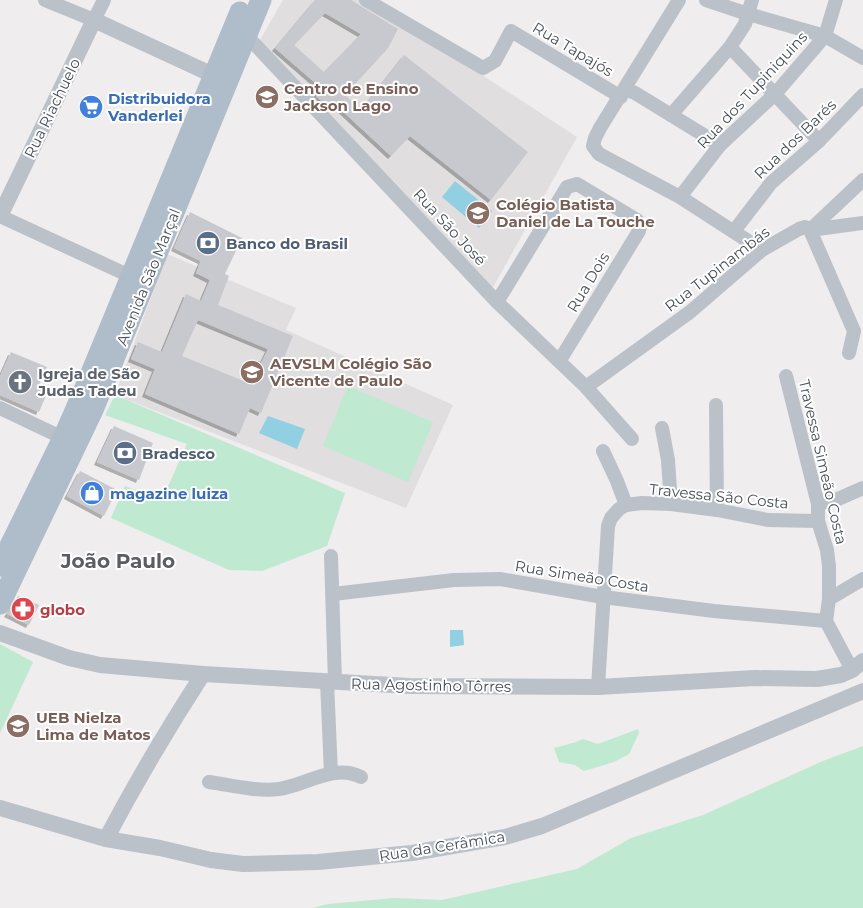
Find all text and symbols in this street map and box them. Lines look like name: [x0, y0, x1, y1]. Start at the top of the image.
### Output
street label: Rua Tapajós: [529, 18, 617, 80]
street label: Rua dos Tupiniquins: [693, 28, 811, 152]
street label: Rua Riachuelo: [20, 55, 84, 161]
place label: Centro de Ensino Jackson Lago: [283, 79, 419, 115]
school or university icon: Centro de Ensino Jackson Lago: [254, 84, 280, 110]
place label: Distribuidora Vanderlei: [107, 89, 211, 125]
supermarket icon: Distribuidora Vanderlei: [78, 94, 104, 120]
street label: Rua dos Barés: [750, 95, 840, 183]
street label: Rua São José: [409, 185, 491, 269]
place label: Colégio Batista Daniel de La Touche: [496, 195, 655, 231]
school or university icon: Colégio Batista Daniel de La Touche: [465, 200, 491, 226]
street label: Avenida São Marçal: [112, 206, 184, 348]
street label: Rua Tupinambás: [661, 222, 773, 316]
bank icon: Banco do Brasil: [195, 230, 221, 256]
place label: Banco do Brasil: [226, 234, 348, 253]
street label: Rua Dois: [563, 248, 613, 316]
place label: AEVSLM Colégio São Vicente de Paulo: [269, 354, 432, 390]
school or university icon: AEVSLM Colégio São Vicente de Paulo: [239, 359, 265, 385]
place label: Igreja de São Judas Tadeu: [37, 364, 140, 400]
church icon: Igreja de São Judas Tadeu: [7, 369, 33, 395]
street label: Travessa Simeão Costa: [795, 378, 851, 546]
bank icon: Bradesco: [112, 440, 138, 466]
place label: Bradesco: [142, 444, 215, 463]
street label: Travessa São Costa: [648, 479, 790, 513]
shop icon: magazine luiza: [79, 480, 105, 506]
place label: magazine luiza: [110, 484, 228, 503]
district label: João Paulo: [60, 549, 175, 573]
street label: Rua Simeão Costa: [514, 556, 650, 596]
pharmacy icon: globo: [10, 596, 36, 622]
place label: globo: [40, 600, 85, 619]
street label: Rua Agostinho Tôrres: [351, 674, 511, 696]
place label: UEB Nielza Lima de Matos: [36, 708, 151, 744]
school or university icon: UEB Nielza Lima de Matos: [5, 713, 31, 739]
street label: Rua da Cerâmica: [378, 827, 506, 865]

